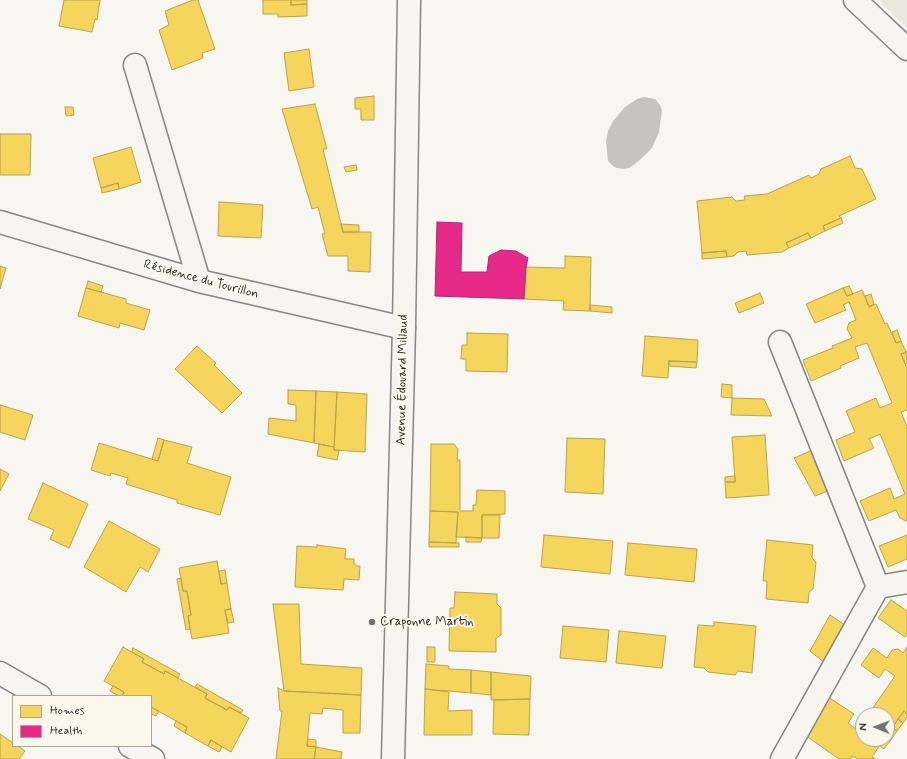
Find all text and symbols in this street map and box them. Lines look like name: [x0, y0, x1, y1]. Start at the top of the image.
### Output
street label: Résidence du Tourillon: [142, 257, 260, 303]
street label: Avenue Édouard Millaud: [394, 314, 412, 446]
place label: Craponne Martin: [380, 614, 474, 630]
marker: Craponne Martin: [367, 617, 377, 627]
legend: [12, 695, 152, 747]
text: Homes: [50, 703, 85, 719]
north arrow: [855, 707, 895, 747]
text: Health: [50, 723, 82, 739]
text: N: [857, 723, 871, 731]

